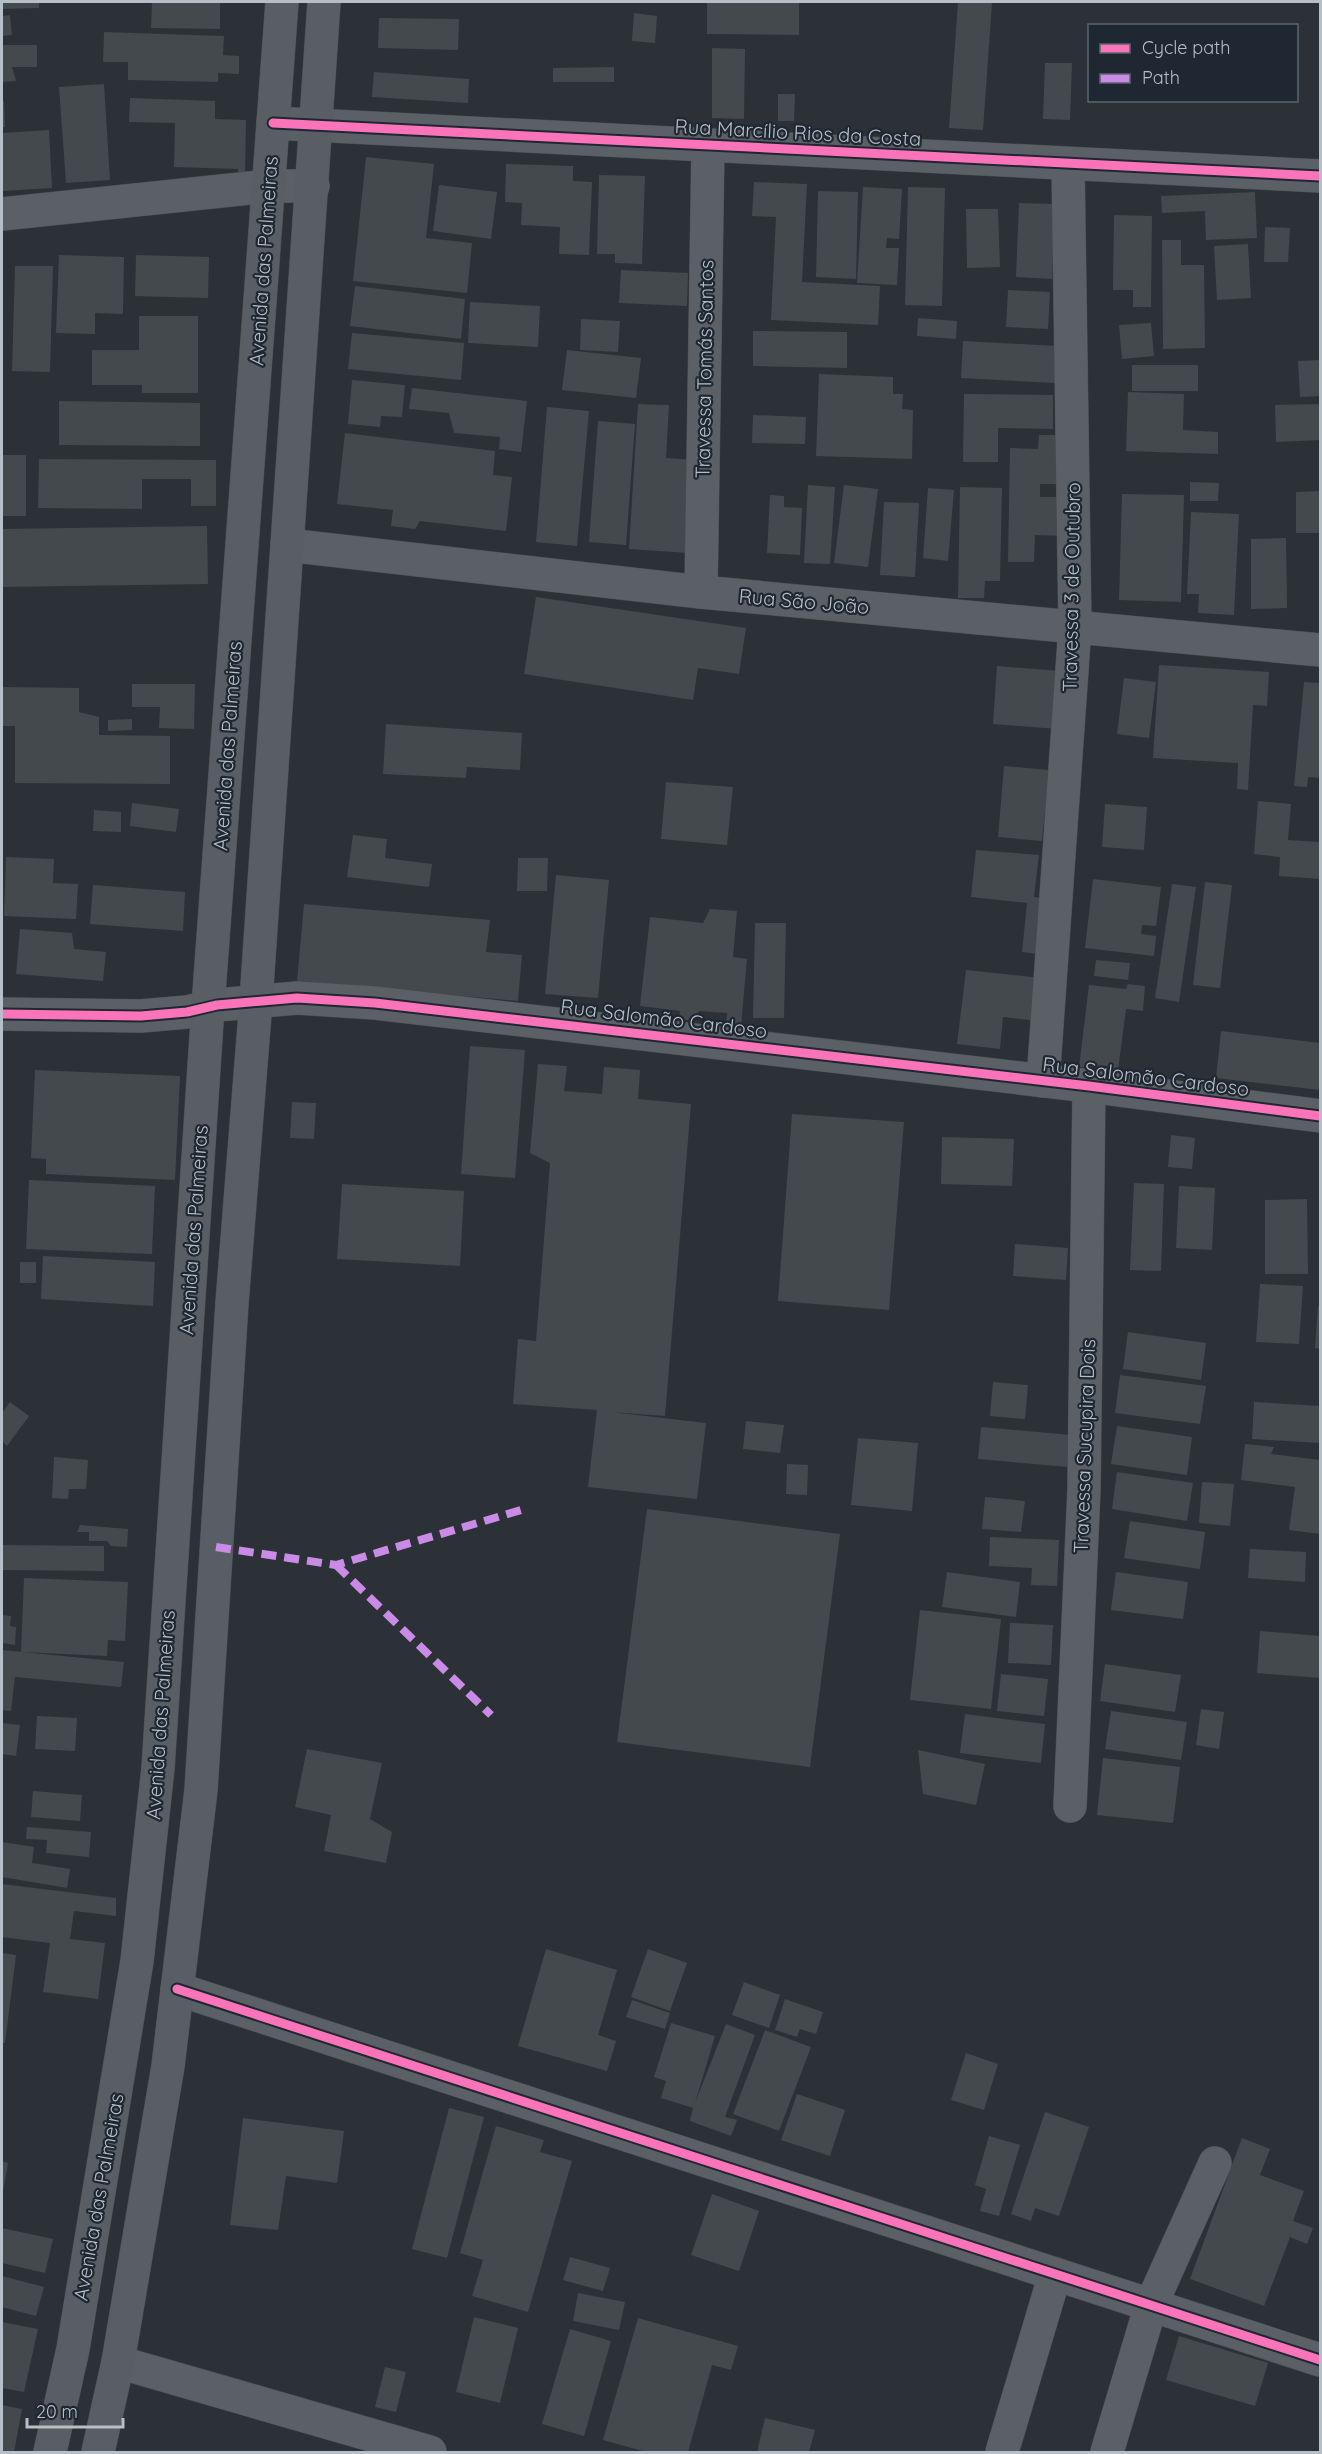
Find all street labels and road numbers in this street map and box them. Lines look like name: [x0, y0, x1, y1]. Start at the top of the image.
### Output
street label: Rua Marcílio Rios da Costa: [674, 113, 922, 151]
street label: Avenida das Palmeiras: [243, 155, 283, 367]
street label: Travessa Tomás Santos: [690, 260, 718, 478]
street label: Travessa 3 de Outubro: [1057, 482, 1085, 692]
street label: Rua São João: [738, 583, 870, 619]
street label: Avenida das Palmeiras: [207, 640, 247, 852]
street label: Rua Salomão Cardoso: [559, 993, 769, 1043]
street label: Rua Salomão Cardoso: [1041, 1051, 1251, 1101]
street label: Avenida das Palmeiras: [173, 1124, 213, 1336]
street label: Travessa Sucupira Dois: [1068, 1338, 1100, 1554]
street label: Avenida das Palmeiras: [140, 1609, 180, 1821]
street label: Avenida das Palmeiras: [67, 2091, 129, 2303]

